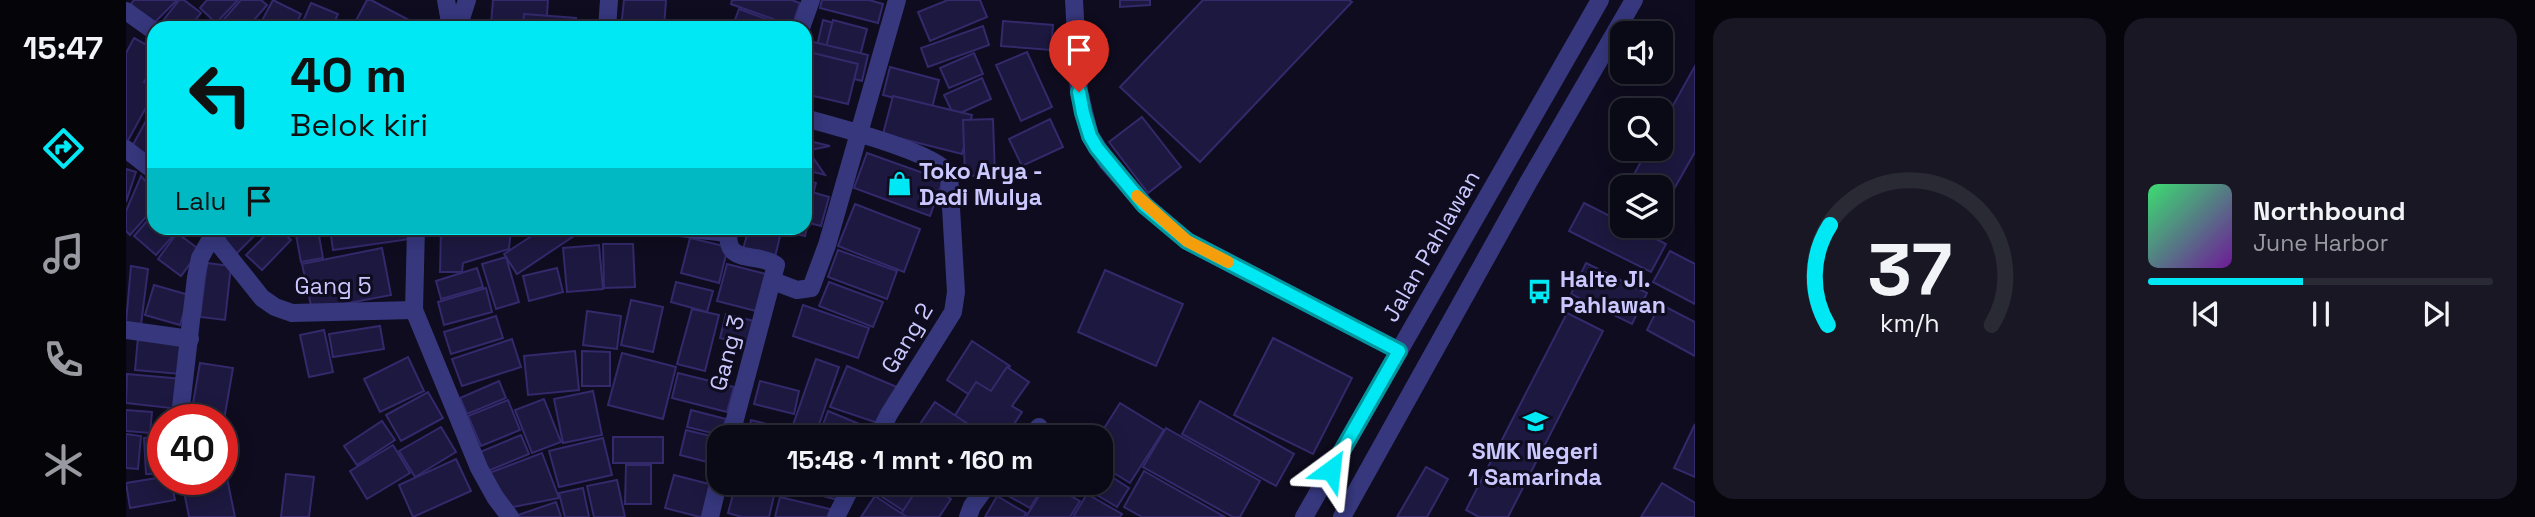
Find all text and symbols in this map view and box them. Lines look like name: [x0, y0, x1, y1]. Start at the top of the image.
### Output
pin: [1049, 20, 1109, 92]
map controls: [1610, 21, 1673, 238]
button: sound: [1610, 21, 1673, 84]
text: 15:47: [23, 28, 103, 68]
icon: arrive: [1060, 31, 1098, 69]
text: 40 m: [290, 44, 407, 106]
icon: left: [175, 49, 266, 140]
button: search: [1610, 98, 1673, 161]
text: Belok kiri: [290, 105, 428, 145]
icon: directions: [39, 124, 88, 173]
place label: Toko Arya - Dadi Mulya: [919, 156, 1043, 212]
street label: Jalan Pahlawan: [1375, 165, 1487, 327]
shop icon: Toko Arya - Dadi Mulya: [885, 170, 913, 198]
button: layers: [1610, 175, 1673, 238]
icon: arrive: [240, 182, 278, 220]
text: Lalu: [175, 184, 226, 218]
text: Northbound: [2253, 194, 2406, 228]
text: 37: [1867, 223, 1952, 316]
text: June Harbor: [2253, 228, 2388, 258]
icon: music: [39, 229, 88, 278]
place label: Halte Jl. Pahlawan: [1560, 264, 1666, 320]
street label: Gang 5: [295, 271, 371, 301]
bus stop icon: Halte Jl. Pahlawan: [1526, 278, 1554, 306]
icon: previous: [2187, 295, 2225, 333]
icon: pause: [2302, 295, 2340, 333]
icon: next: [2417, 295, 2455, 333]
street label: Gang 2: [874, 297, 940, 379]
text: km/h: [1880, 306, 1939, 338]
street label: Gang 3: [703, 312, 751, 394]
icon: phone: [39, 335, 88, 384]
speed limit sign: 40: [147, 404, 238, 495]
school or university icon: SMK Negeri 1 Samarinda: [1521, 407, 1549, 435]
position arrow: [1294, 433, 1368, 507]
place label: SMK Negeri 1 Samarinda: [1468, 436, 1602, 492]
icon: climate: [39, 440, 88, 489]
text: 15:48 · 1 mnt · 160 m: [787, 443, 1033, 477]

